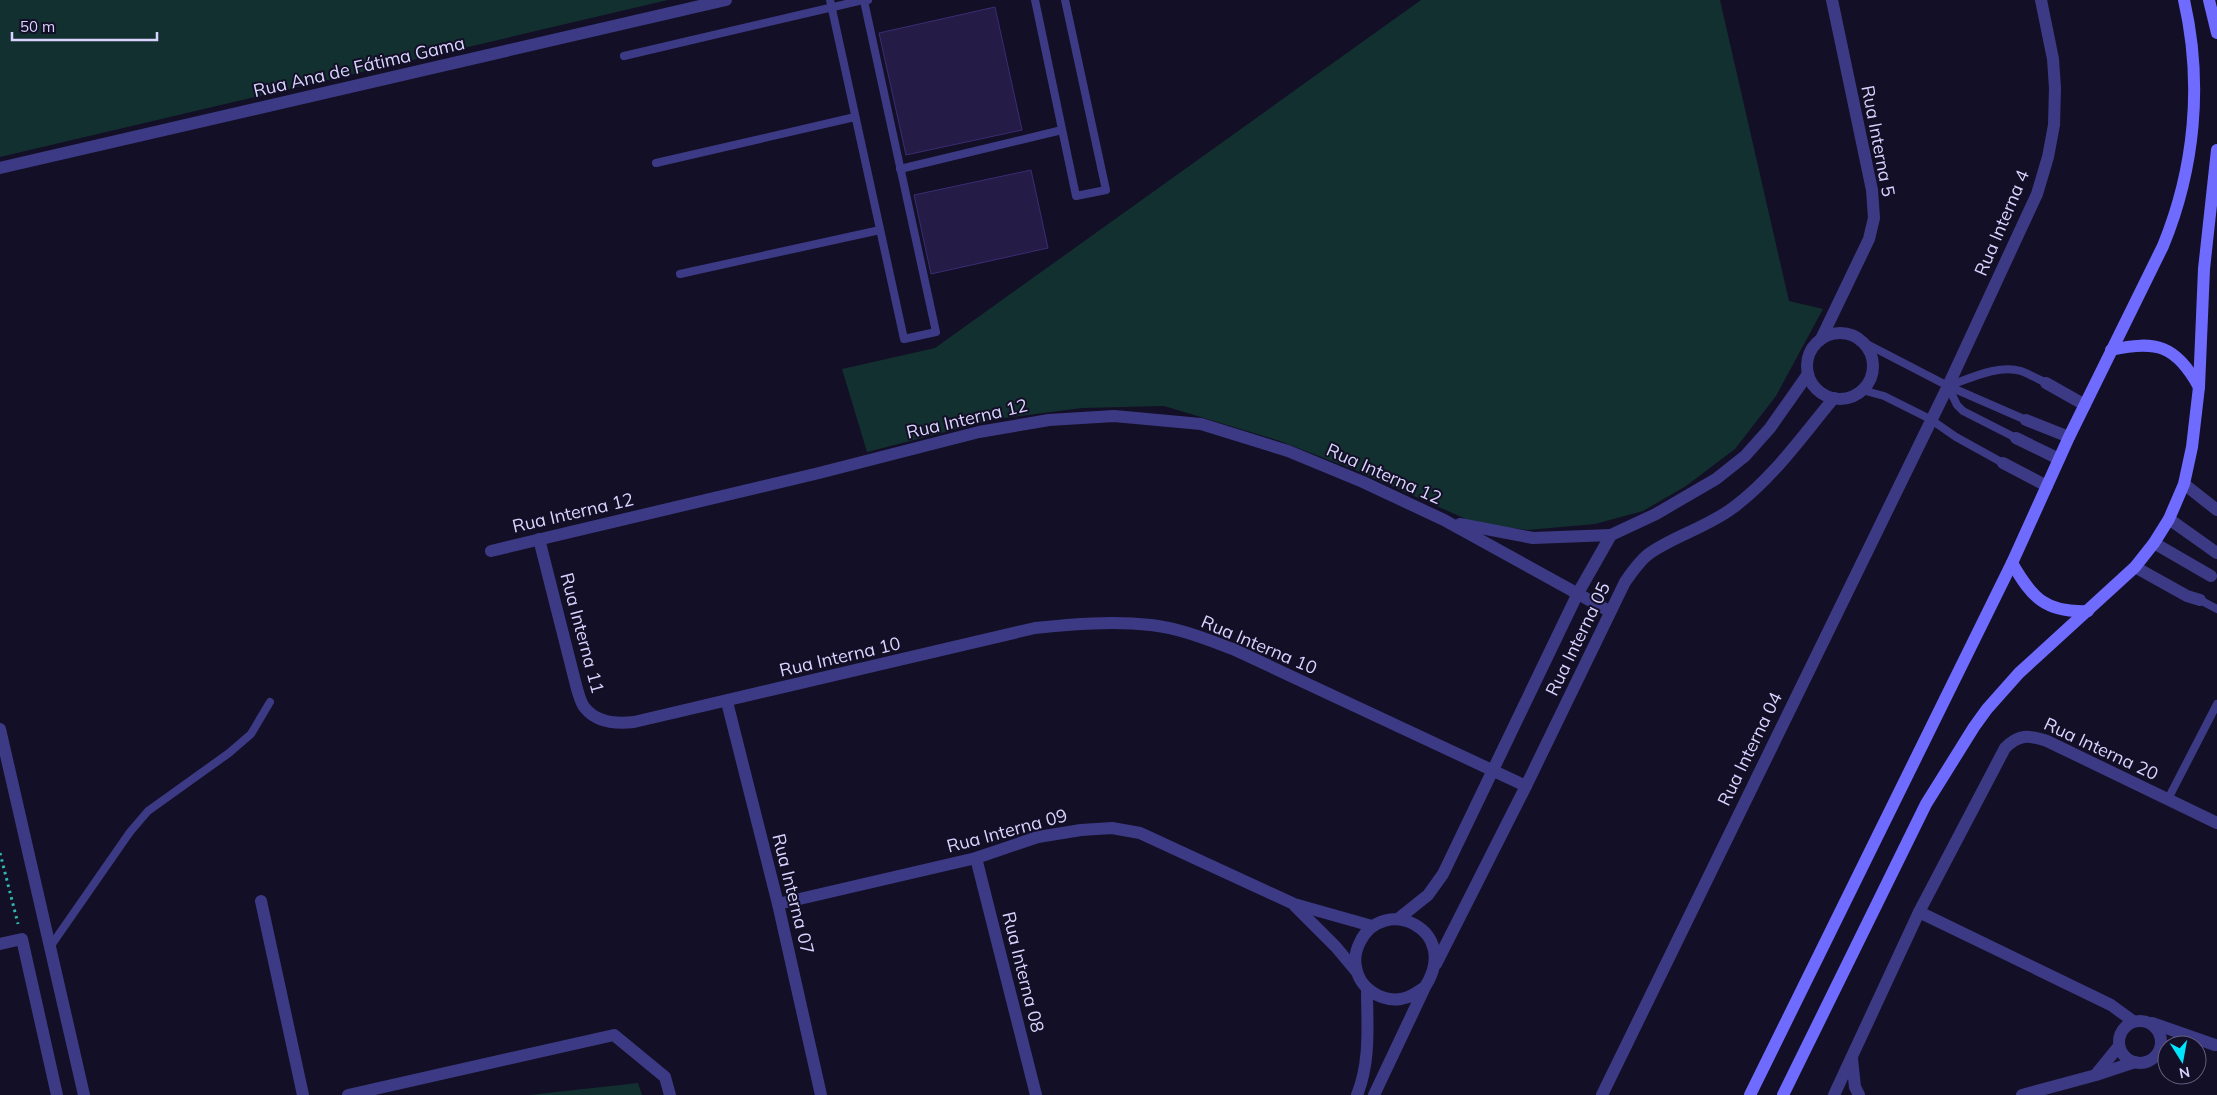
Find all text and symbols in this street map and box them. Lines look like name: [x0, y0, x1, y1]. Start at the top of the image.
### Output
scale bar: [12, 10, 158, 42]
text: 50 m: [20, 17, 55, 36]
street label: Rua Ana de Fátima Gama: [251, 31, 467, 102]
street label: Rua Interna 5: [1856, 83, 1901, 199]
street label: Rua Interna 4: [1969, 166, 2034, 279]
street label: Rua Interna 12: [904, 393, 1030, 444]
street label: Rua Interna 12: [1323, 438, 1445, 509]
street label: Rua Interna 12: [510, 487, 636, 538]
street label: Rua Interna 11: [555, 570, 610, 696]
street label: Rua Interna 05: [1540, 578, 1615, 699]
street label: Rua Interna 10: [1198, 610, 1321, 679]
street label: Rua Interna 10: [777, 631, 903, 682]
street label: Rua Interna 04: [1712, 688, 1787, 809]
street label: Rua Interna 20: [2040, 712, 2162, 785]
street label: Rua Interna 09: [944, 803, 1070, 858]
street label: Rua Interna 07: [767, 831, 820, 957]
street label: Rua Interna 08: [997, 909, 1050, 1035]
north arrow: [2157, 1035, 2207, 1085]
text: N: [2178, 1063, 2191, 1083]

